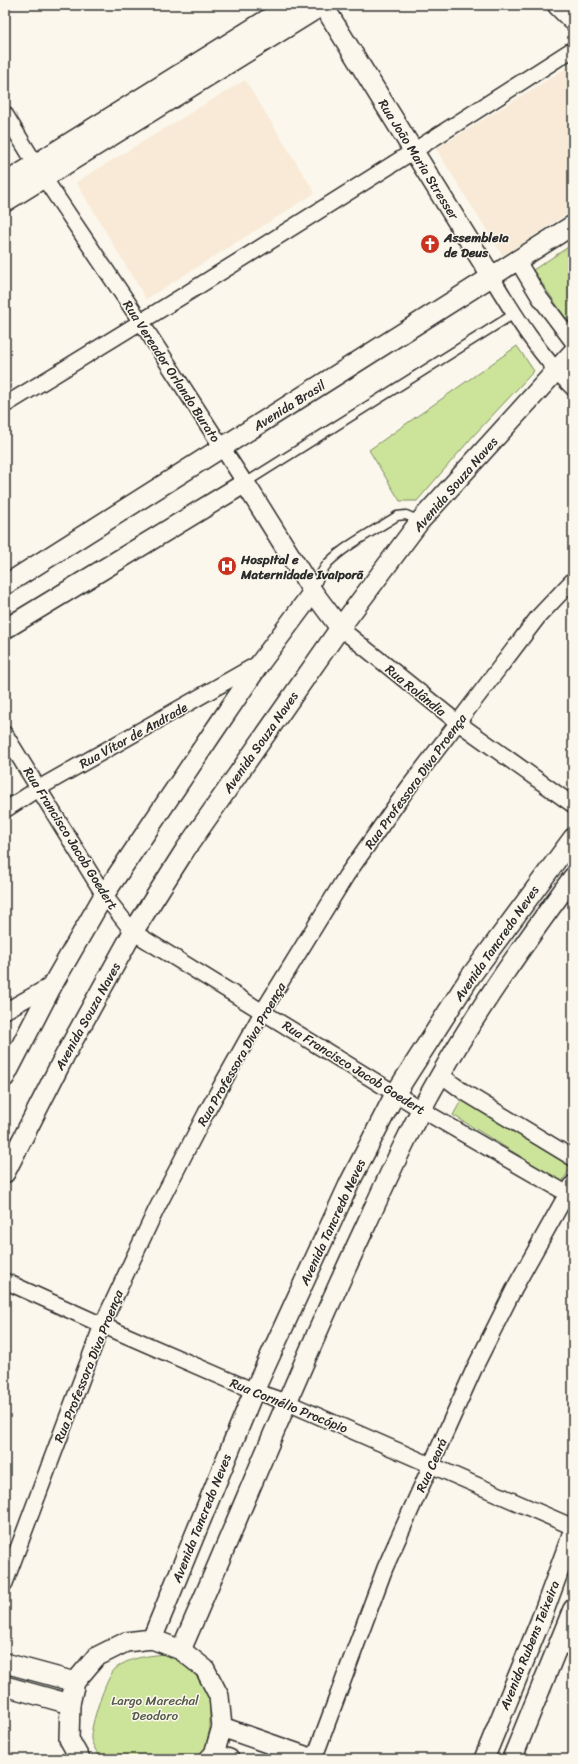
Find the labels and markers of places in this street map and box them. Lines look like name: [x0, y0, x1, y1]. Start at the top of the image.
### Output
place label: Assembleia de Deus: [443, 226, 509, 264]
church icon: Assembleia de Deus: [419, 233, 441, 255]
place label: Hospital e Maternidade Ivaiporã: [240, 548, 364, 586]
hospital icon: Hospital e Maternidade Ivaiporã: [216, 555, 238, 577]

